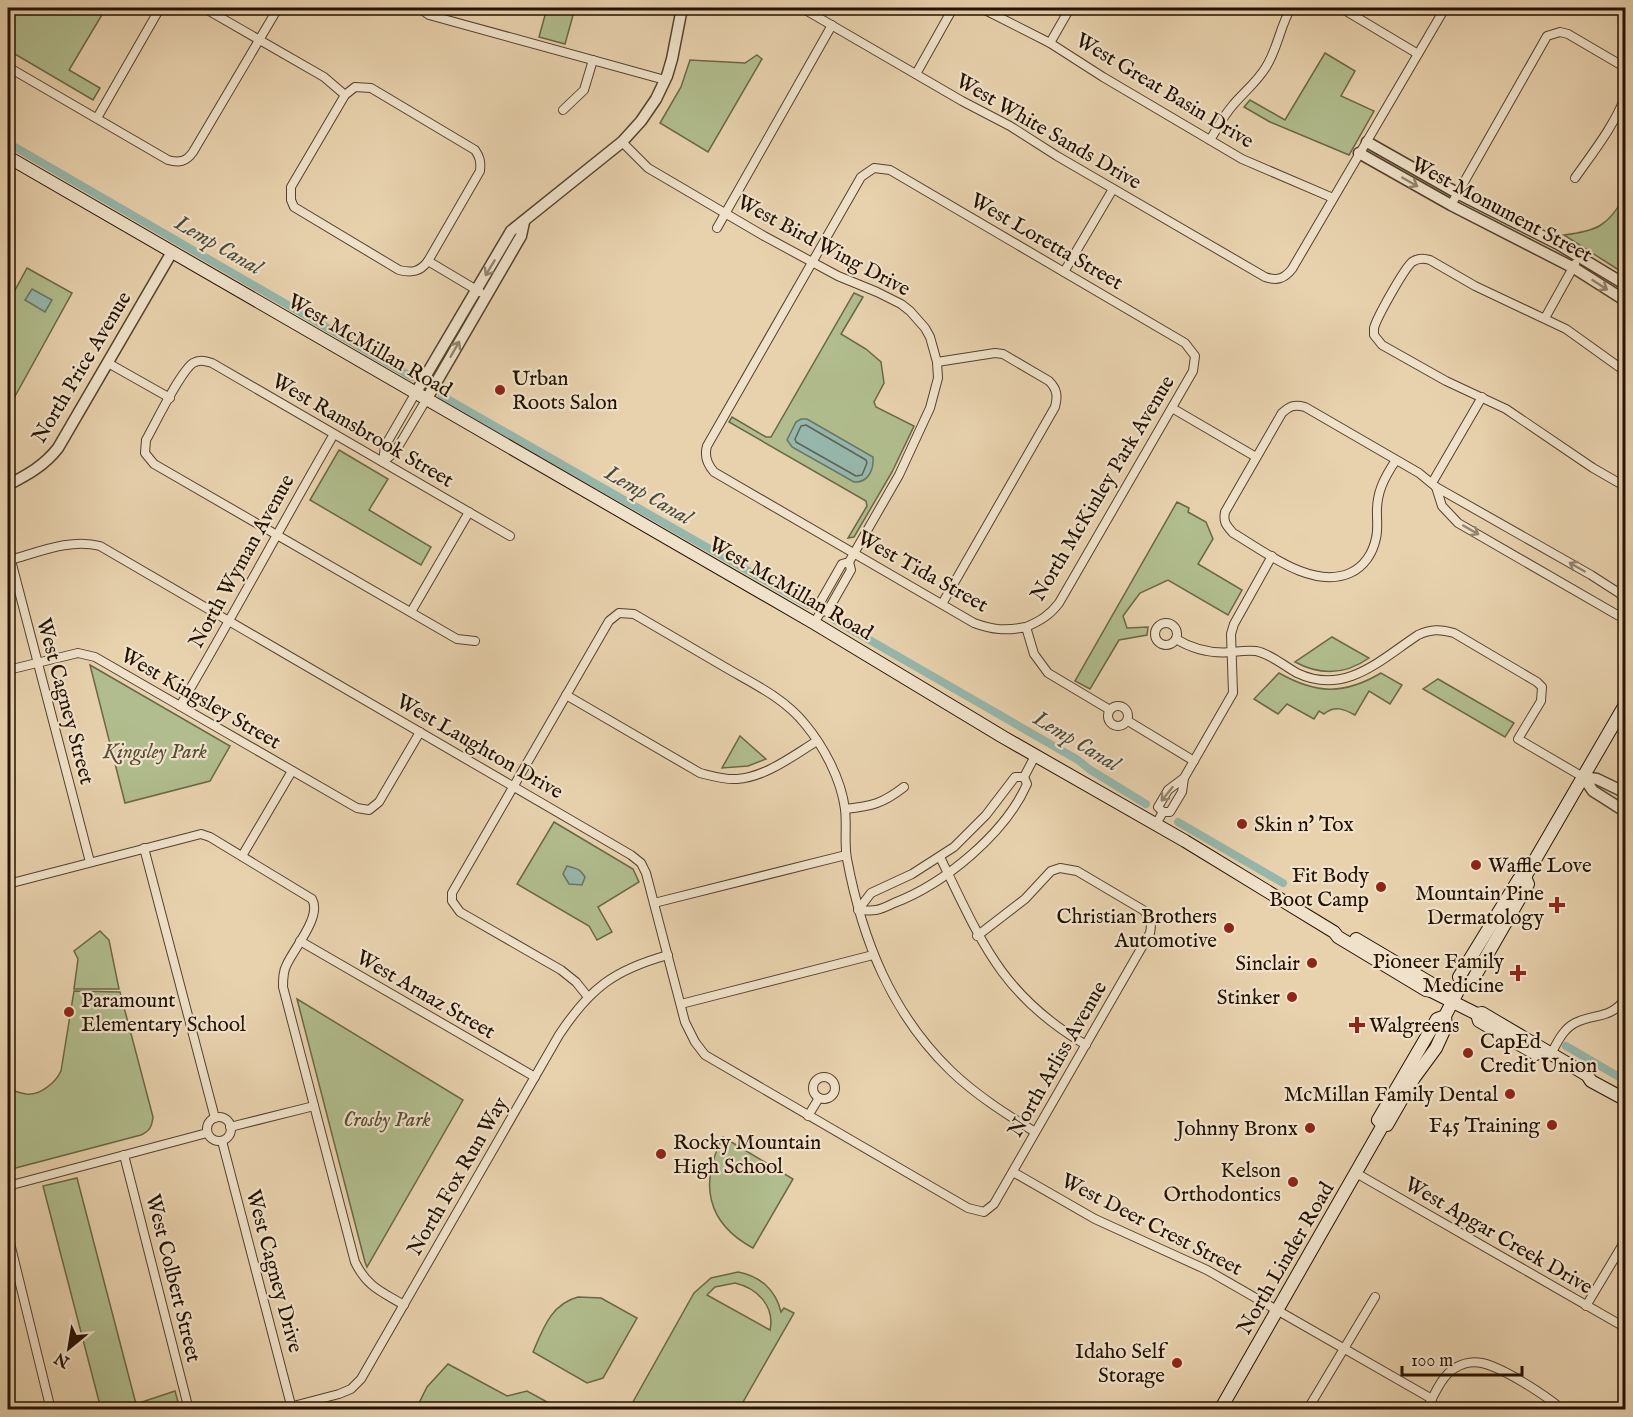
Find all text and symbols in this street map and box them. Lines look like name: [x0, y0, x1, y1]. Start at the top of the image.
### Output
street label: West Great Basin Drive: [1070, 27, 1259, 155]
street label: West White Sands Drive: [951, 68, 1146, 197]
street label: West Monument Street: [1406, 151, 1597, 270]
one-way arrow: [1401, 177, 1418, 189]
street label: West Loretta Street: [965, 188, 1127, 297]
street label: West Bird Wing Drive: [732, 189, 915, 304]
water label: Lemp Canal: [168, 209, 268, 283]
one-way arrow: [483, 259, 495, 276]
one-way arrow: [1592, 278, 1609, 291]
street label: North Price Avenue: [26, 287, 138, 449]
street label: West McMillan Road: [282, 288, 457, 405]
one-way arrow: [449, 341, 461, 358]
place label: Urban Roots Salon: [512, 366, 618, 417]
street label: West Ramsbrook Street: [266, 368, 458, 494]
street label: North McKinley Park Avenue: [1025, 371, 1182, 607]
marker: Urban Roots Salon: [493, 383, 507, 397]
water label: Lemp Canal: [598, 459, 698, 533]
street label: North Wyman Avenue: [183, 470, 302, 653]
one-way arrow: [1462, 524, 1479, 536]
street label: West Tida Street: [852, 525, 993, 619]
street label: West McMillan Road: [703, 531, 878, 648]
one-way arrow: [1569, 561, 1586, 573]
street label: West Cagney Street: [29, 615, 100, 788]
street label: West Kingsley Street: [115, 642, 285, 756]
street label: West Laughton Drive: [391, 689, 568, 806]
water label: Lemp Canal: [1027, 704, 1126, 779]
park label: Kingsley Park: [102, 739, 208, 766]
one-way arrow: [1161, 786, 1174, 802]
place label: Skin n' Tox: [1254, 812, 1354, 839]
marker: Skin n' Tox: [1235, 817, 1249, 831]
place label: Waffle Love: [1488, 853, 1592, 880]
marker: Waffle Love: [1469, 858, 1483, 872]
place label: Fit Body Boot Camp: [1269, 863, 1370, 914]
marker: Fit Body Boot Camp: [1374, 880, 1388, 894]
place label: Mountain Pine Dermatology: [1415, 881, 1545, 932]
marker: Mountain Pine Dermatology: [1548, 896, 1566, 914]
place label: Christian Brothers Automotive: [1056, 904, 1217, 955]
marker: Christian Brothers Automotive: [1222, 921, 1236, 935]
street label: West Arnaz Street: [351, 944, 500, 1046]
place label: Pioneer Family Medicine: [1373, 949, 1505, 1000]
place label: Sinclair: [1235, 951, 1300, 978]
marker: Sinclair: [1305, 956, 1319, 970]
marker: Pioneer Family Medicine: [1509, 964, 1527, 982]
street label: North Arliss Avenue: [1003, 976, 1114, 1143]
place label: Stinker: [1217, 985, 1280, 1012]
place label: Paramount Elementary School: [81, 988, 246, 1039]
marker: Stinker: [1285, 990, 1299, 1004]
marker: Paramount Elementary School: [62, 1005, 76, 1019]
place label: Walgreens: [1369, 1013, 1460, 1040]
marker: Walgreens: [1350, 1018, 1364, 1032]
place label: CapEd Credit Union: [1480, 1029, 1597, 1080]
marker: CapEd Credit Union: [1461, 1046, 1475, 1060]
place label: McMillan Family Dental: [1284, 1082, 1498, 1109]
marker: McMillan Family Dental: [1503, 1087, 1517, 1101]
street label: North Fox Run Way: [402, 1092, 515, 1261]
park label: Crosby Park: [343, 1107, 431, 1134]
place label: F45 Training: [1429, 1113, 1541, 1140]
place label: Johnny Bronx: [1174, 1116, 1298, 1143]
marker: F45 Training: [1545, 1118, 1559, 1132]
marker: Johnny Bronx: [1303, 1121, 1317, 1135]
place label: Rocky Mountain High School: [673, 1130, 821, 1181]
marker: Rocky Mountain High School: [654, 1147, 668, 1161]
place label: Kelson Orthodontics: [1164, 1158, 1281, 1209]
street label: West Deer Crest Street: [1056, 1168, 1246, 1283]
street label: West Apgar Creek Drive: [1399, 1171, 1597, 1301]
marker: Kelson Orthodontics: [1286, 1175, 1300, 1189]
street label: North Linder Road: [1232, 1177, 1341, 1340]
street label: West Cagney Drive: [239, 1187, 308, 1356]
street label: West Colbert Street: [139, 1191, 206, 1365]
north arrow: [39, 1318, 99, 1378]
place label: Idaho Self Storage: [1075, 1339, 1168, 1390]
scale bar: [1402, 1339, 1522, 1377]
text: N: [51, 1347, 74, 1372]
text: 100 m: [1411, 1350, 1453, 1373]
marker: Idaho Self Storage: [1170, 1356, 1184, 1370]

